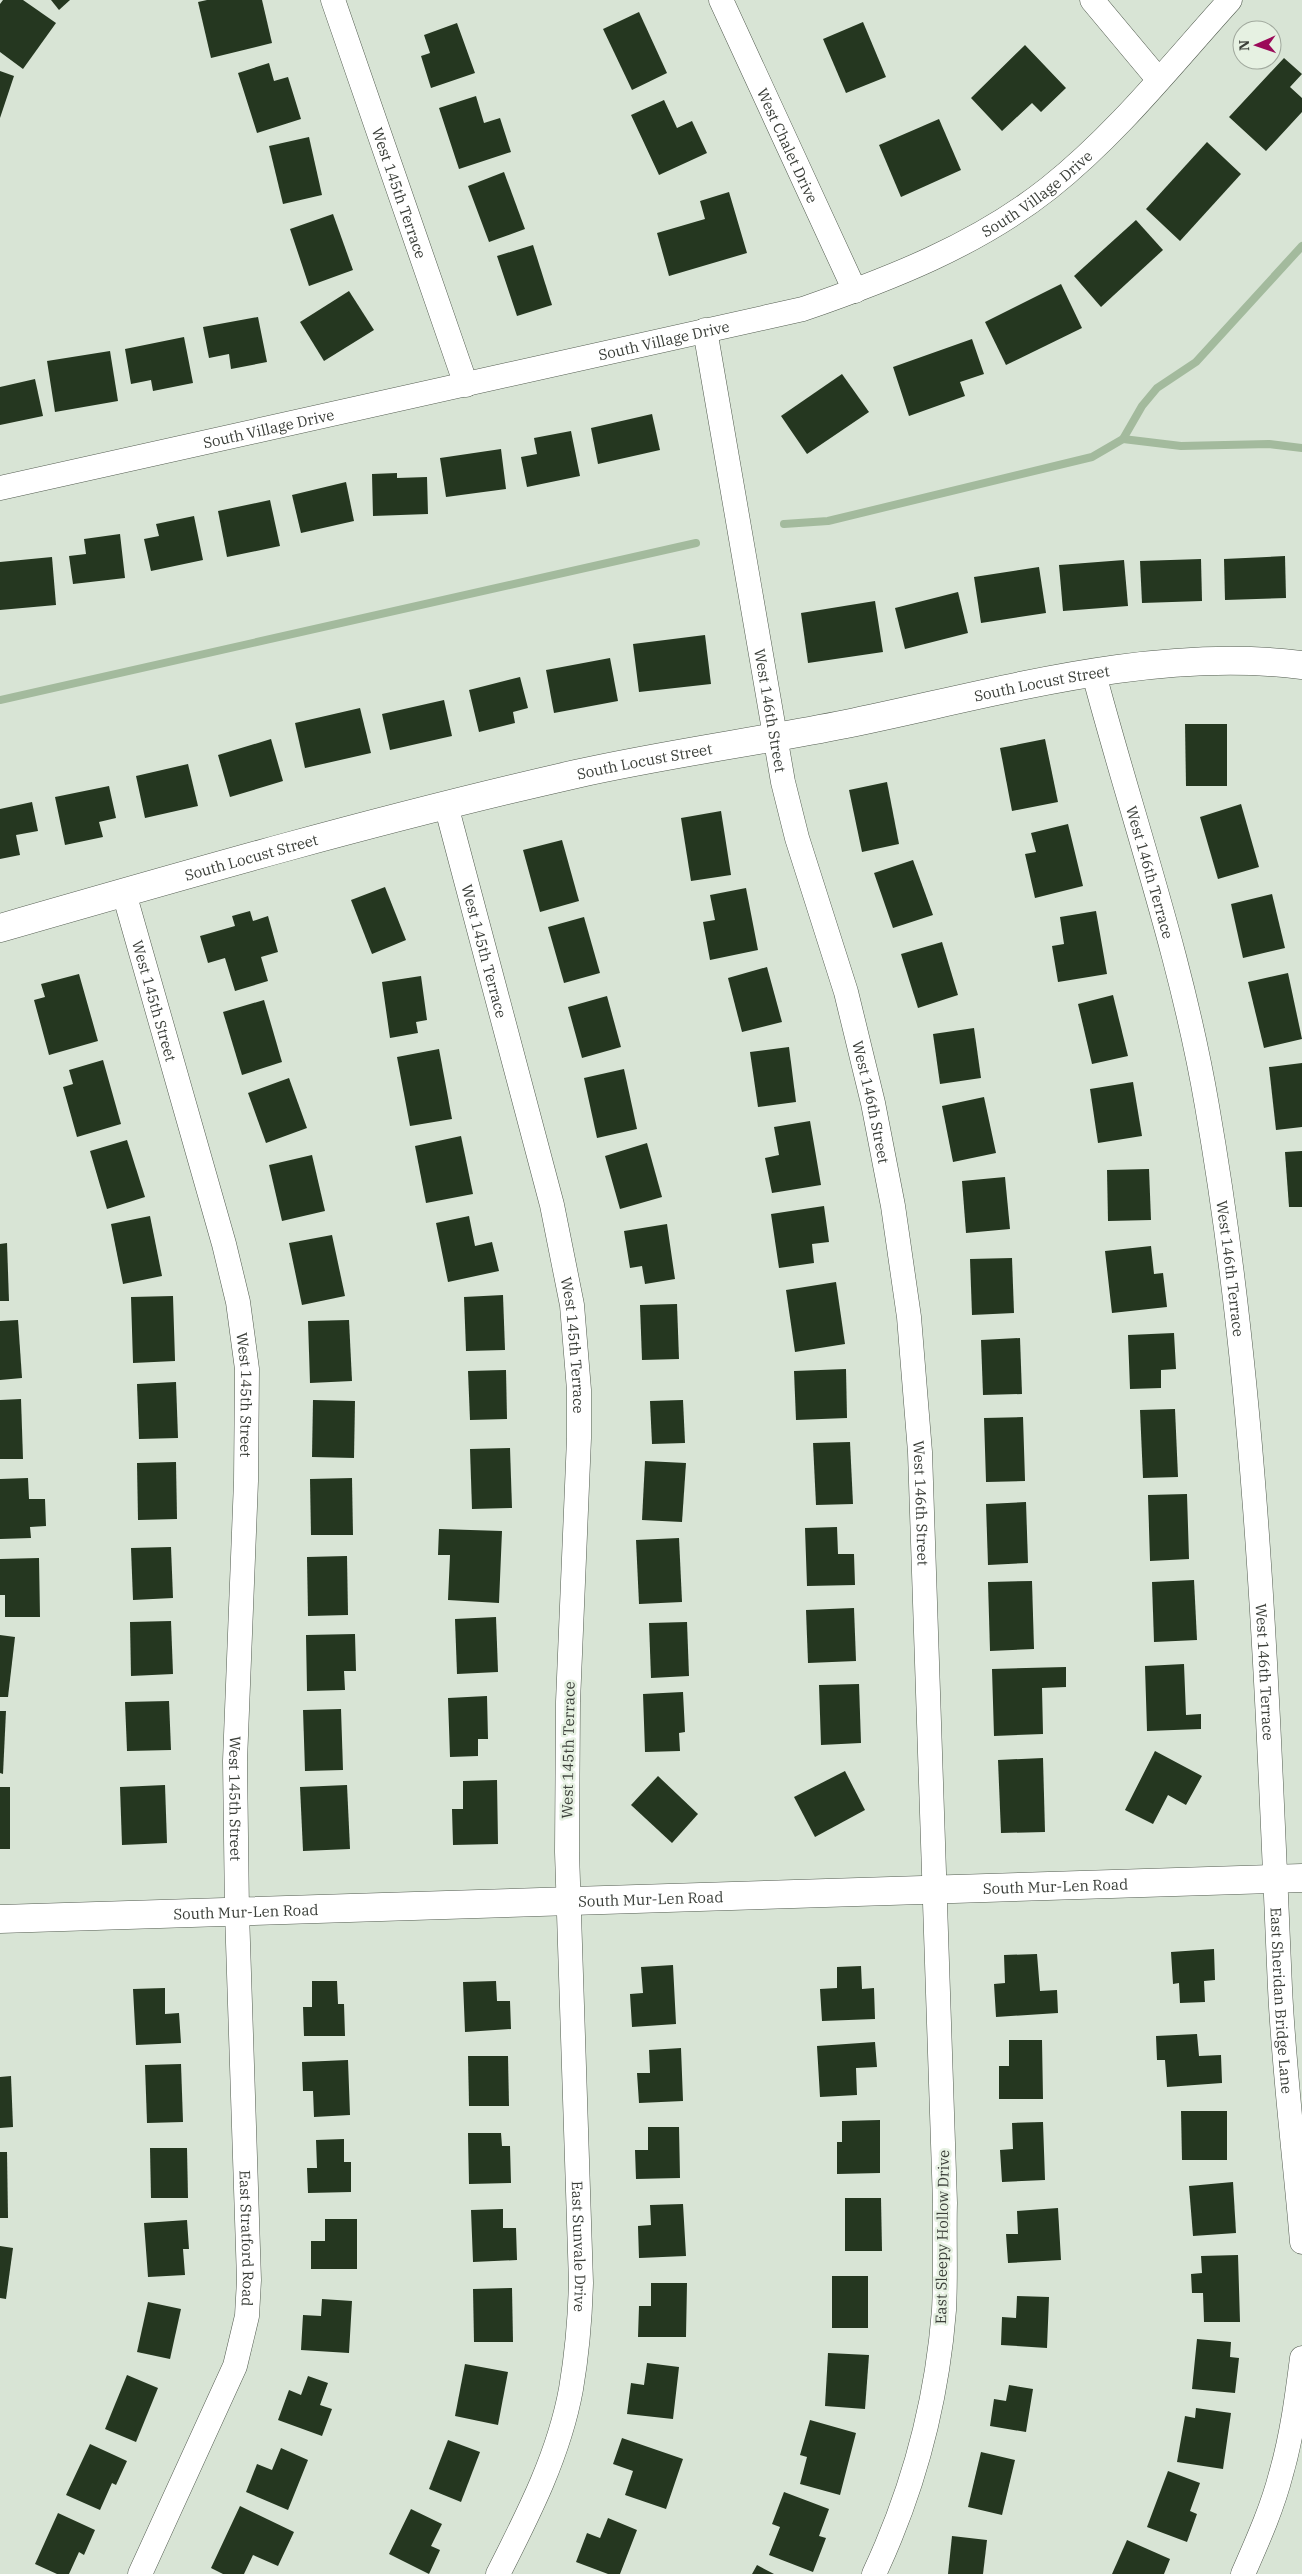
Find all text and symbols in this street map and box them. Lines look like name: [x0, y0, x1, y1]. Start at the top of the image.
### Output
north arrow: [1232, 20, 1282, 70]
text: N: [1235, 40, 1253, 51]
street label: West Chalet Drive: [753, 85, 823, 206]
street label: West 145th Terrace: [368, 125, 431, 261]
street label: South Village Drive: [978, 146, 1096, 241]
street label: South Village Drive: [596, 316, 731, 364]
street label: South Village Drive: [201, 404, 336, 452]
street label: West 146th Street: [751, 647, 791, 774]
street label: South Locust Street: [972, 661, 1111, 705]
street label: South Locust Street: [575, 739, 714, 783]
street label: West 146th Terrace: [1122, 803, 1178, 941]
street label: South Locust Street: [182, 829, 320, 884]
street label: West 145th Terrace: [458, 882, 511, 1020]
street label: West 145th Street: [128, 938, 181, 1064]
street label: West 146th Street: [849, 1039, 894, 1165]
street label: West 146th Terrace: [1213, 1199, 1249, 1338]
street label: West 145th Terrace: [557, 1275, 589, 1414]
street label: West 145th Street: [233, 1331, 257, 1457]
street label: West 146th Street: [910, 1440, 933, 1566]
street label: West 146th Terrace: [1252, 1603, 1279, 1741]
street label: West 145th Terrace: [557, 1681, 579, 1819]
street label: West 145th Street: [225, 1736, 246, 1861]
street label: South Mur-Len Road: [983, 1874, 1128, 1898]
street label: South Mur-Len Road: [578, 1887, 724, 1910]
street label: South Mur-Len Road: [173, 1899, 319, 1923]
street label: East Sheridan Bridge Lane: [1267, 1907, 1297, 2095]
street label: East Sleepy Hollow Drive: [931, 2150, 953, 2324]
street label: East Stratford Road: [236, 2170, 259, 2307]
street label: East Sunvale Drive: [568, 2181, 591, 2313]

